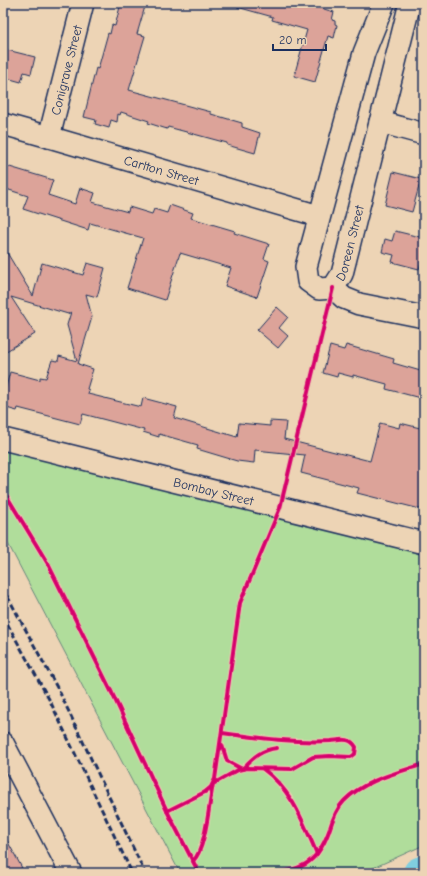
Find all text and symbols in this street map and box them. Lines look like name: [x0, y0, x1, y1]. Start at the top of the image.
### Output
street label: Conigrave Street: [47, 22, 85, 117]
scale bar: [273, 26, 326, 52]
text: 20 m: [279, 33, 307, 47]
street label: Carlton Street: [122, 152, 202, 188]
street label: Doreen Street: [332, 202, 367, 284]
street label: Bombay Street: [172, 474, 257, 508]

